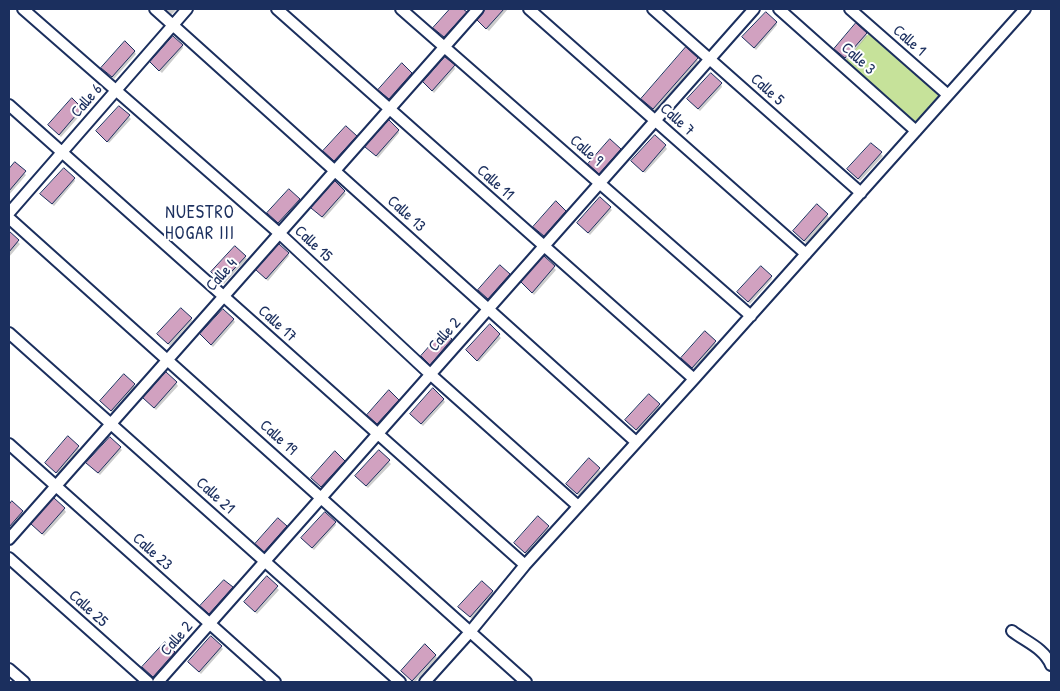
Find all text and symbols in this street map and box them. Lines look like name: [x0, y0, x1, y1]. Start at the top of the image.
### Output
street label: Calle 1: [888, 21, 930, 61]
street label: Calle 3: [837, 39, 879, 79]
street label: Calle 5: [746, 70, 788, 110]
street label: Calle 6: [67, 80, 107, 122]
street label: Calle 7: [656, 100, 698, 140]
street label: Calle 9: [565, 131, 607, 171]
street label: Calle 11: [472, 161, 518, 205]
street label: Calle 13: [383, 192, 429, 236]
district label: NUESTRO HOGAR III: [164, 202, 236, 244]
street label: Calle 15: [290, 222, 336, 266]
street label: Calle 4: [202, 254, 242, 296]
street label: Calle 17: [254, 302, 300, 346]
street label: Calle 2: [425, 314, 465, 356]
street label: Calle 19: [255, 416, 301, 460]
street label: Calle 21: [192, 474, 238, 518]
street label: Calle 23: [128, 529, 176, 575]
street label: Calle 25: [64, 586, 112, 632]
street label: Calle 2: [157, 618, 197, 660]

